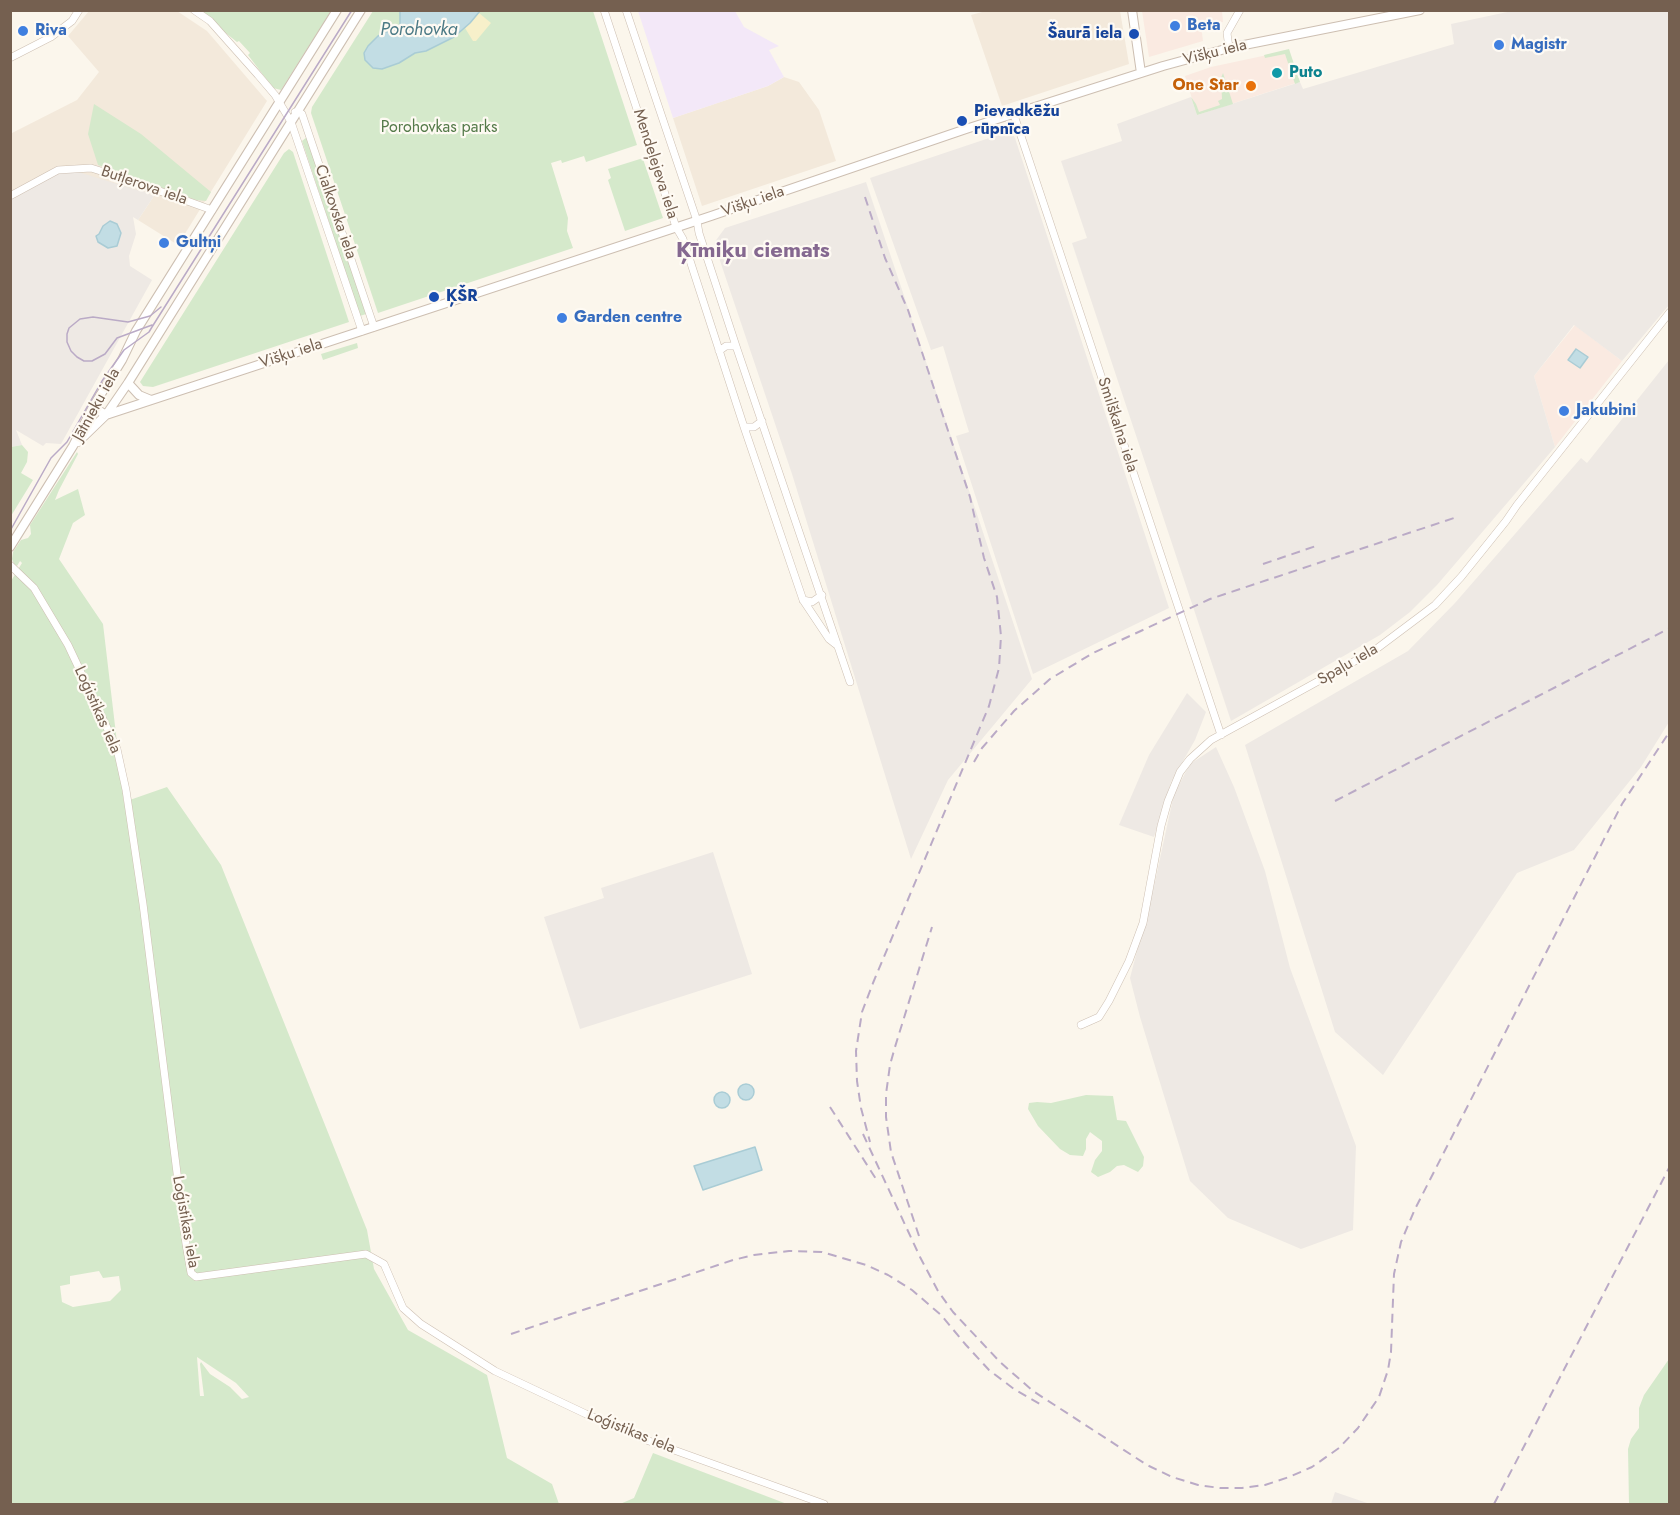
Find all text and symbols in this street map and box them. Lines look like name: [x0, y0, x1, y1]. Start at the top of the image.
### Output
place label: Beta: [1187, 16, 1221, 36]
marker: Beta: [1168, 19, 1182, 33]
water label: Porohovka: [380, 20, 458, 42]
place label: Riva: [35, 21, 67, 41]
marker: Riva: [16, 24, 30, 38]
place label: Šaurā iela: [1048, 24, 1122, 44]
marker: Šaurā iela: [1127, 27, 1141, 41]
place label: Magistr: [1511, 35, 1567, 55]
street label: Višķu iela: [1181, 36, 1249, 70]
marker: Magistr: [1492, 38, 1506, 52]
place label: Puto: [1289, 63, 1322, 83]
marker: Puto: [1270, 66, 1284, 80]
place label: One Star: [1172, 76, 1239, 96]
marker: One Star: [1244, 79, 1258, 93]
place label: Pievadkēžu rūpnīca: [974, 102, 1060, 140]
street label: Mendeļejeva iela: [628, 107, 682, 221]
marker: Pievadkēžu rūpnīca: [955, 114, 969, 128]
park label: Porohovkas parks: [381, 118, 497, 138]
street label: Butļerova iela: [98, 162, 190, 210]
street label: Cialkovska iela: [310, 162, 360, 262]
street label: Višķu iela: [719, 182, 787, 222]
place label: Gultņi: [176, 233, 221, 253]
marker: Gultņi: [157, 236, 171, 250]
district label: Ķīmiķu ciemats: [676, 239, 830, 265]
place label: ĶŠR: [446, 287, 478, 307]
marker: ĶŠR: [427, 290, 441, 304]
place label: Garden centre: [574, 308, 682, 328]
marker: Garden centre: [555, 311, 569, 325]
street label: Višķu iela: [257, 335, 325, 373]
street label: Jātnieku iela: [69, 365, 125, 445]
street label: Smilškalna iela: [1093, 375, 1141, 475]
place label: Jakubini: [1576, 401, 1636, 421]
marker: Jakubini: [1557, 404, 1571, 418]
street label: Spaļu iela: [1315, 640, 1381, 690]
street label: Loģistikas iela: [69, 663, 125, 757]
street label: Loģistikas iela: [167, 1174, 203, 1270]
street label: Loģistikas iela: [584, 1406, 678, 1458]

